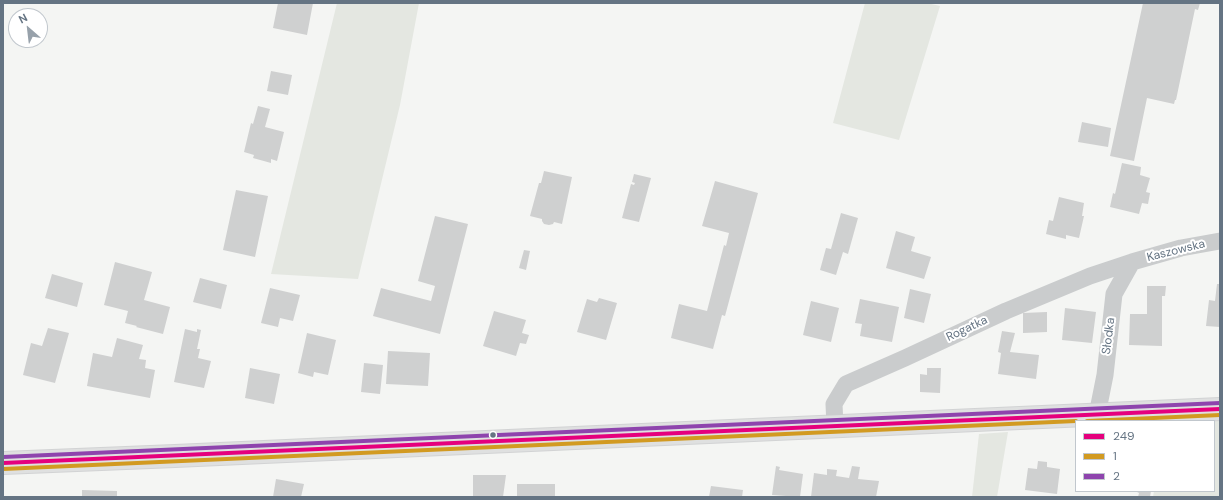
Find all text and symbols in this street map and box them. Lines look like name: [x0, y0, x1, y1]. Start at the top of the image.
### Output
north arrow: [8, 8, 48, 48]
text: N: [16, 10, 30, 26]
street label: Kaszowska: [1145, 237, 1207, 265]
street label: Rogatka: [944, 313, 990, 345]
street label: Słodka: [1100, 317, 1118, 355]
legend: [1075, 420, 1215, 492]
text: 249: [1113, 428, 1135, 444]
unlabelled marker: [488, 430, 498, 440]
text: 1: [1113, 448, 1117, 464]
text: 2: [1113, 468, 1120, 484]

